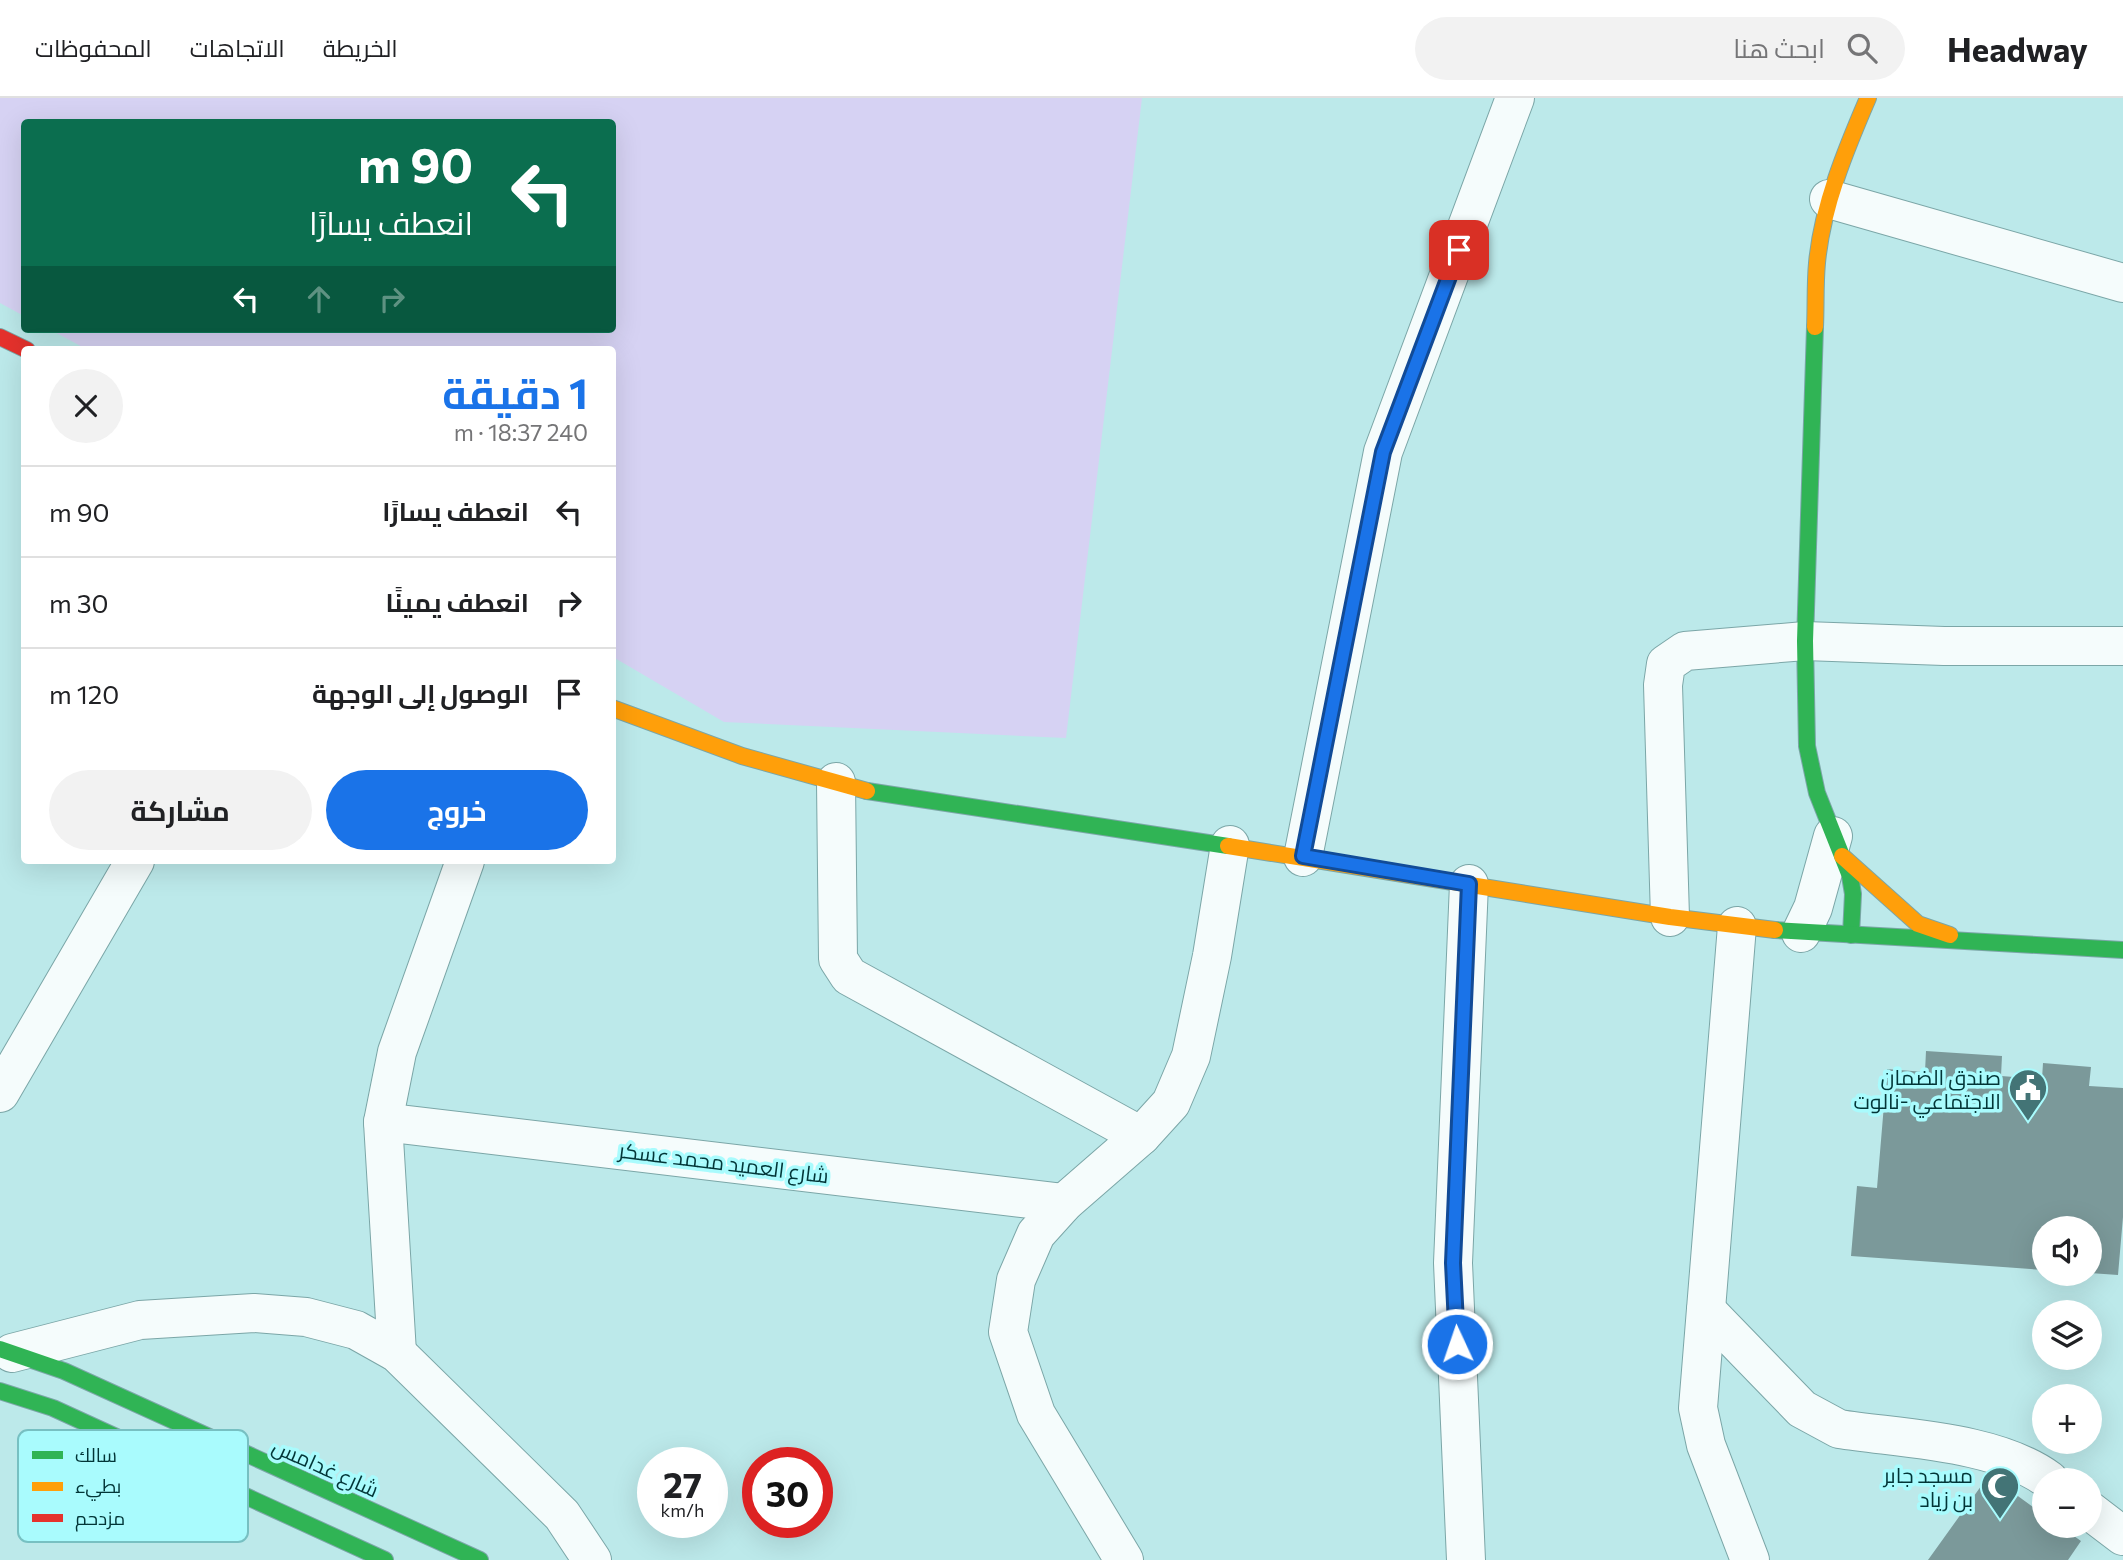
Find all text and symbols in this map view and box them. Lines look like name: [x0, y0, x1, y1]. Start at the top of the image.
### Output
search box: [1415, 17, 1905, 80]
text: Headway: [1947, 28, 2088, 69]
icon: search: [1843, 29, 1881, 67]
text: ابحث هنا: [1733, 32, 1825, 63]
text: المحفوظات: [35, 33, 152, 62]
text: الاتجاهات: [190, 33, 285, 62]
text: الخريطة: [323, 33, 398, 62]
text: 90 m: [358, 133, 473, 193]
icon: left: [497, 147, 588, 238]
text: انعطف يسارًا: [309, 202, 473, 242]
pin: [1429, 220, 1489, 280]
icon: arrive: [1440, 231, 1478, 269]
icon: left: [227, 280, 265, 318]
icon: ahead: [300, 280, 338, 318]
icon: right: [373, 280, 411, 318]
text: 1 دقيقة: [442, 366, 588, 418]
button: close: [49, 369, 123, 443]
text: 240 m · 18:37: [454, 418, 588, 446]
icon: left: [550, 493, 588, 531]
text: انعطف يسارًا: [382, 495, 529, 526]
text: 90 m: [49, 496, 109, 527]
icon: right: [550, 584, 588, 622]
text: انعطف يمينًا: [385, 586, 529, 617]
text: 30 m: [49, 587, 108, 618]
icon: arrive: [550, 675, 588, 713]
text: الوصول إلى الوجهة: [312, 677, 529, 708]
text: 120 m: [49, 678, 119, 709]
button: مشاركة: [49, 770, 312, 850]
button: خروج: [326, 770, 588, 850]
place label: صندق الضمان الاجتماعي -نالوت: [1853, 1064, 2001, 1118]
public building icon: صندق الضمان الاجتماعي -نالوت: [2007, 1067, 2049, 1122]
street label: شارع العميد محمد عسكر: [616, 1137, 830, 1190]
map controls: [2032, 1216, 2102, 1538]
button: sound: [2032, 1216, 2102, 1286]
button: layers: [2032, 1300, 2102, 1370]
position arrow: [1420, 1307, 1494, 1381]
button: +: [2032, 1384, 2102, 1454]
legend: [18, 1430, 248, 1542]
street label: شارع غدامس: [268, 1432, 383, 1504]
text: سالك: [75, 1443, 117, 1466]
speed limit sign: 30: [742, 1447, 833, 1538]
text: 27: [663, 1462, 702, 1505]
place label: مسجد جابر بن زياد: [1883, 1462, 1973, 1513]
mosque icon: مسجد جابر بن زياد: [1979, 1465, 2021, 1520]
button: −: [2032, 1468, 2102, 1538]
text: بطيء: [75, 1474, 121, 1501]
text: km/h: [661, 1499, 704, 1521]
text: مزدحم: [75, 1506, 125, 1532]

